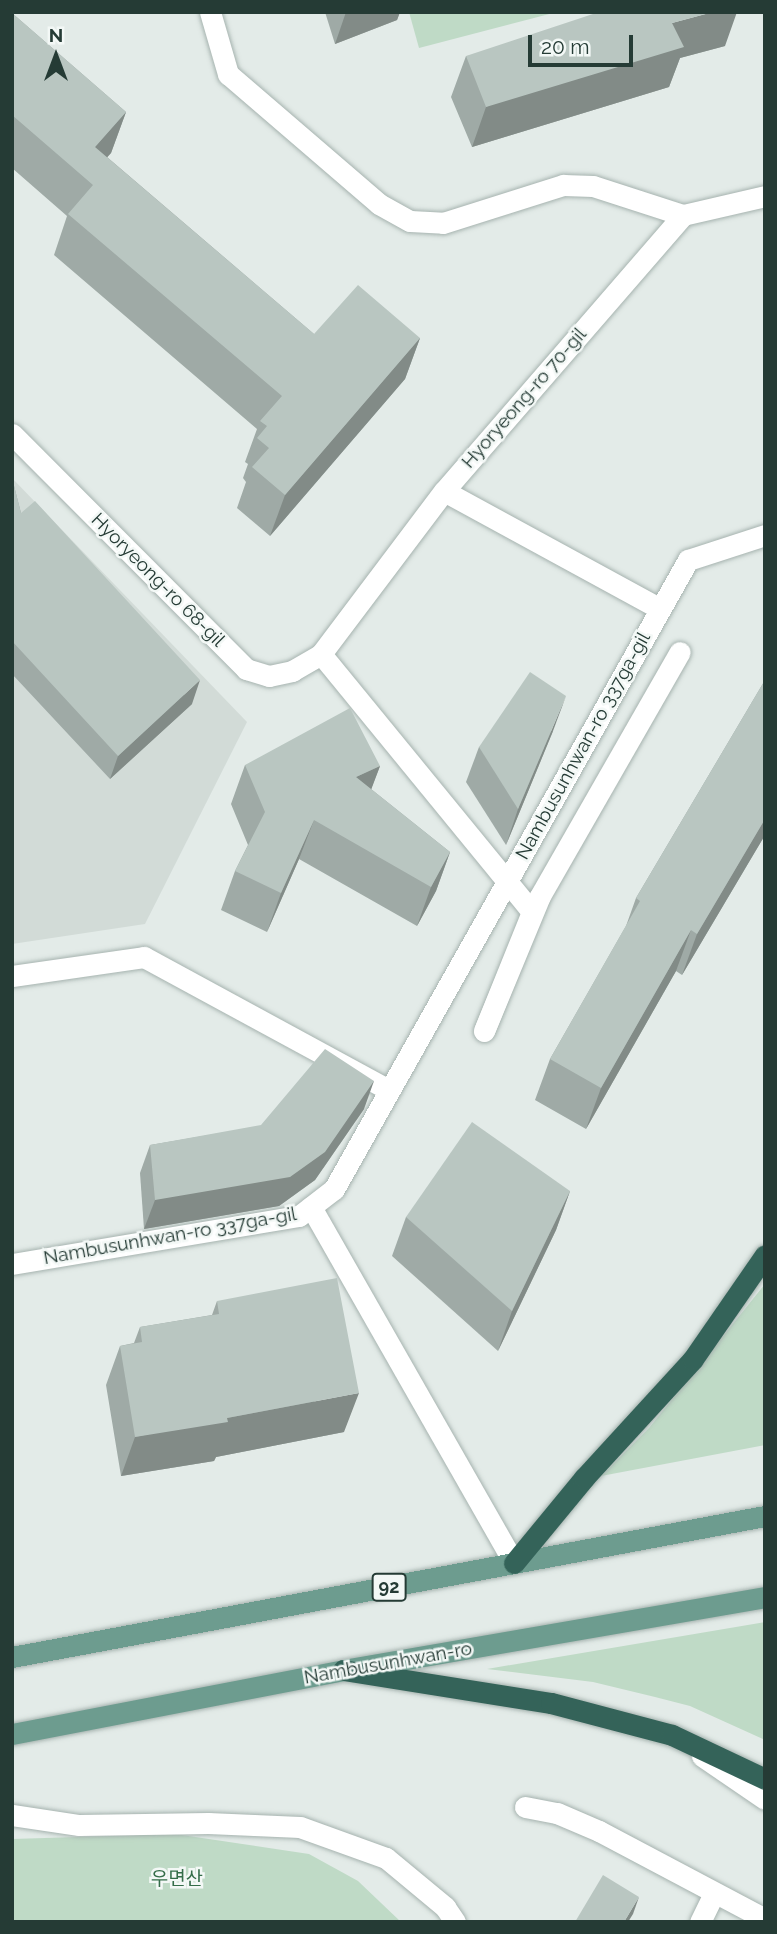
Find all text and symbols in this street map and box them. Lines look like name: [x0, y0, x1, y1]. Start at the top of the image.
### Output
north arrow: [21, 21, 91, 91]
scale bar: [532, 21, 637, 65]
text: N: [49, 24, 63, 46]
text: 20 m: [541, 34, 589, 59]
street label: Hyoryeong-ro 70-gil: [457, 323, 591, 473]
street label: Hyoryeong-ro 68-gil: [86, 508, 230, 652]
street label: Nambusunhwan-ro 337ga-gil: [511, 628, 655, 864]
street label: Nambusunhwan-ro 337ga-gil: [42, 1203, 298, 1269]
road number: 92: [372, 1572, 406, 1602]
street label: Nambusunhwan-ro: [302, 1637, 474, 1689]
park label: 우면산: [151, 1868, 203, 1890]

